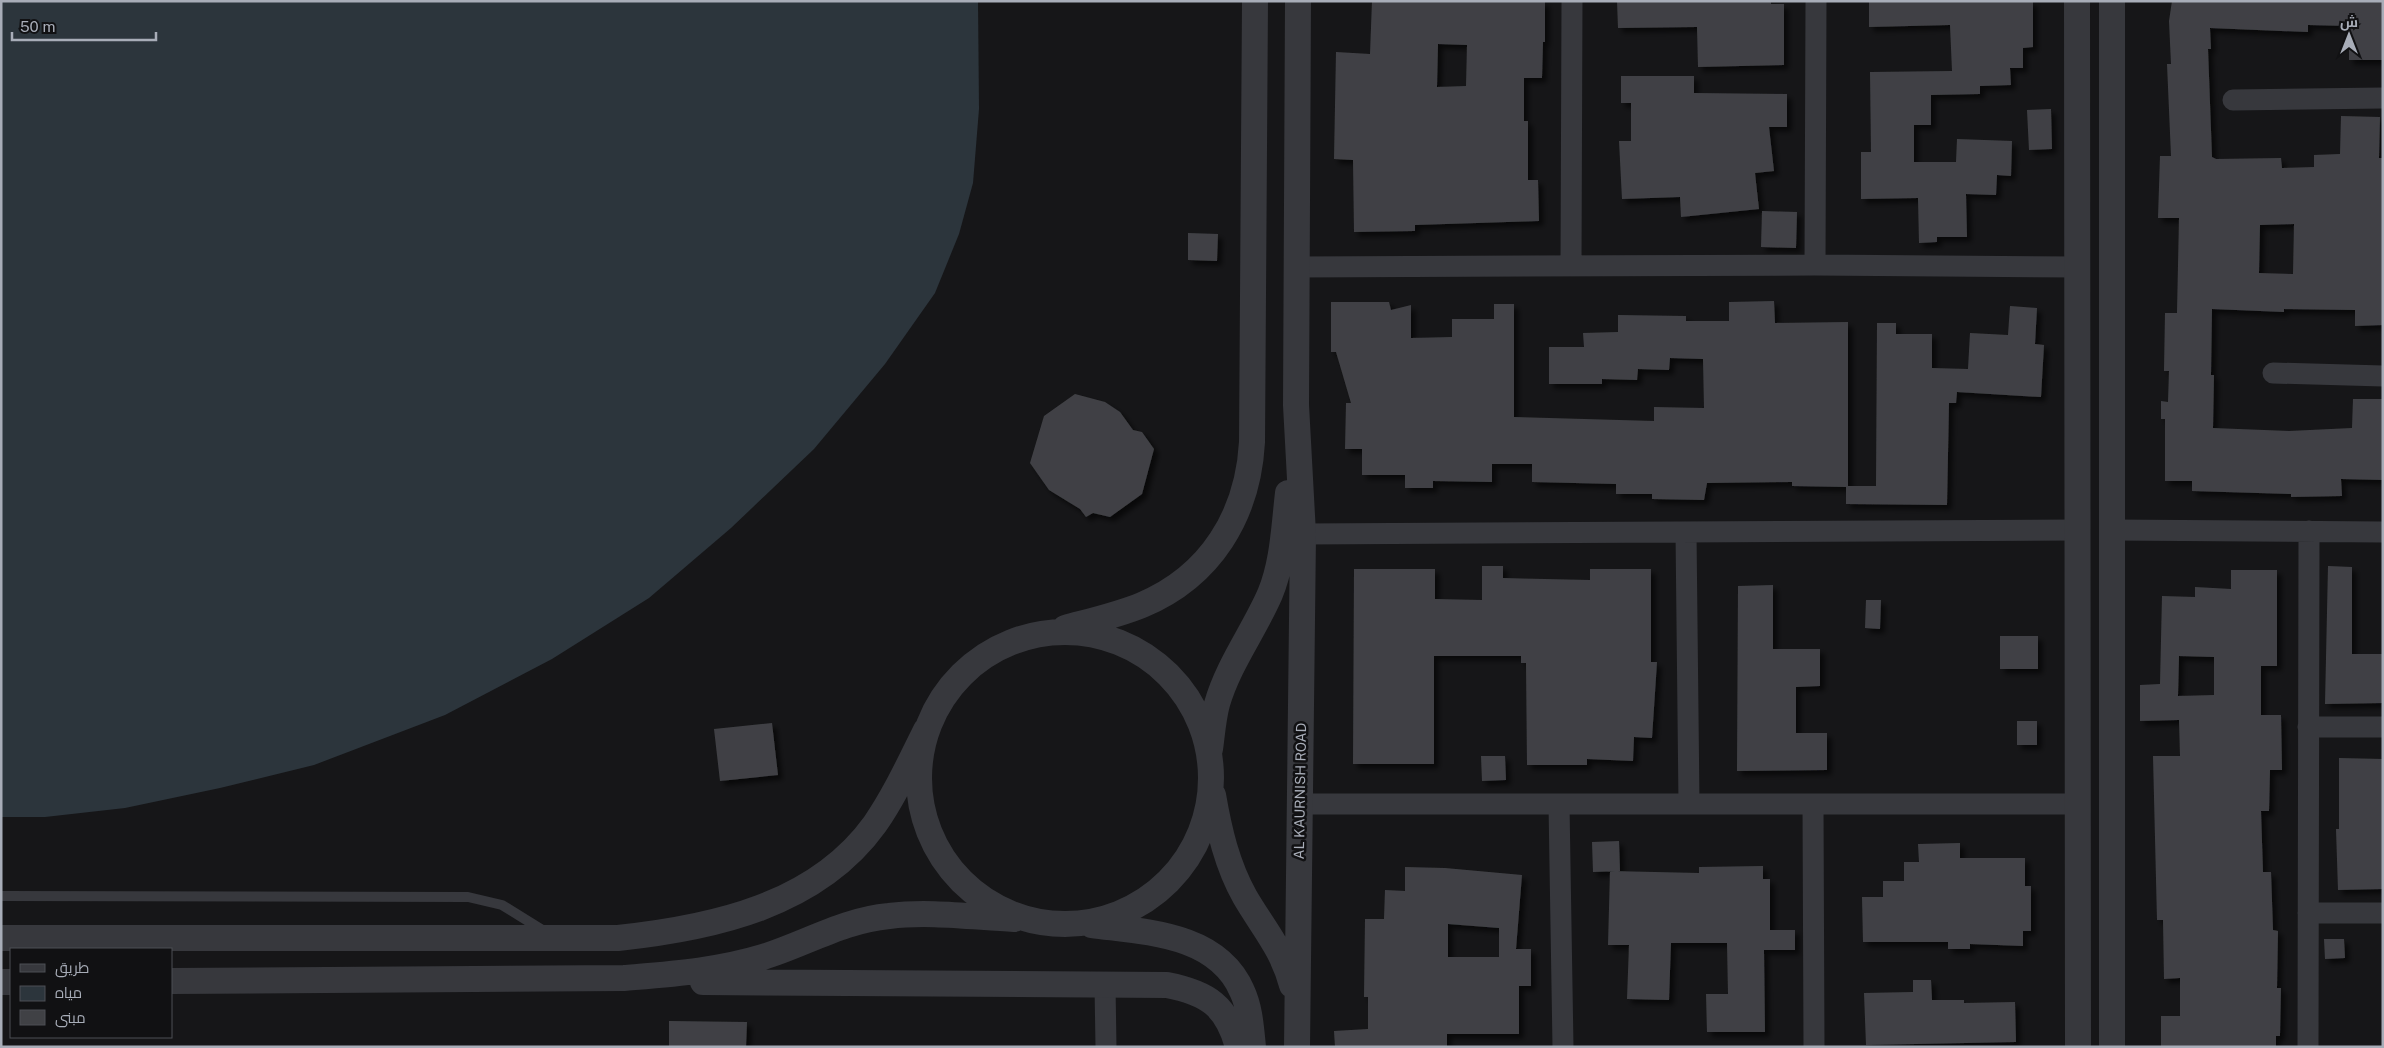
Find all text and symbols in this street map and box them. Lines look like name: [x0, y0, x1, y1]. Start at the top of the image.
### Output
scale bar: [12, 10, 156, 42]
north arrow: [2324, 10, 2374, 60]
text: ش: [2340, 14, 2358, 31]
text: 50 m: [20, 18, 55, 35]
street label: AL KAURNISH ROAD: [1291, 723, 1309, 859]
legend: [10, 948, 172, 1038]
text: طريق: [55, 959, 89, 978]
text: مياه: [55, 984, 82, 1001]
text: مبنى: [55, 1009, 86, 1028]

